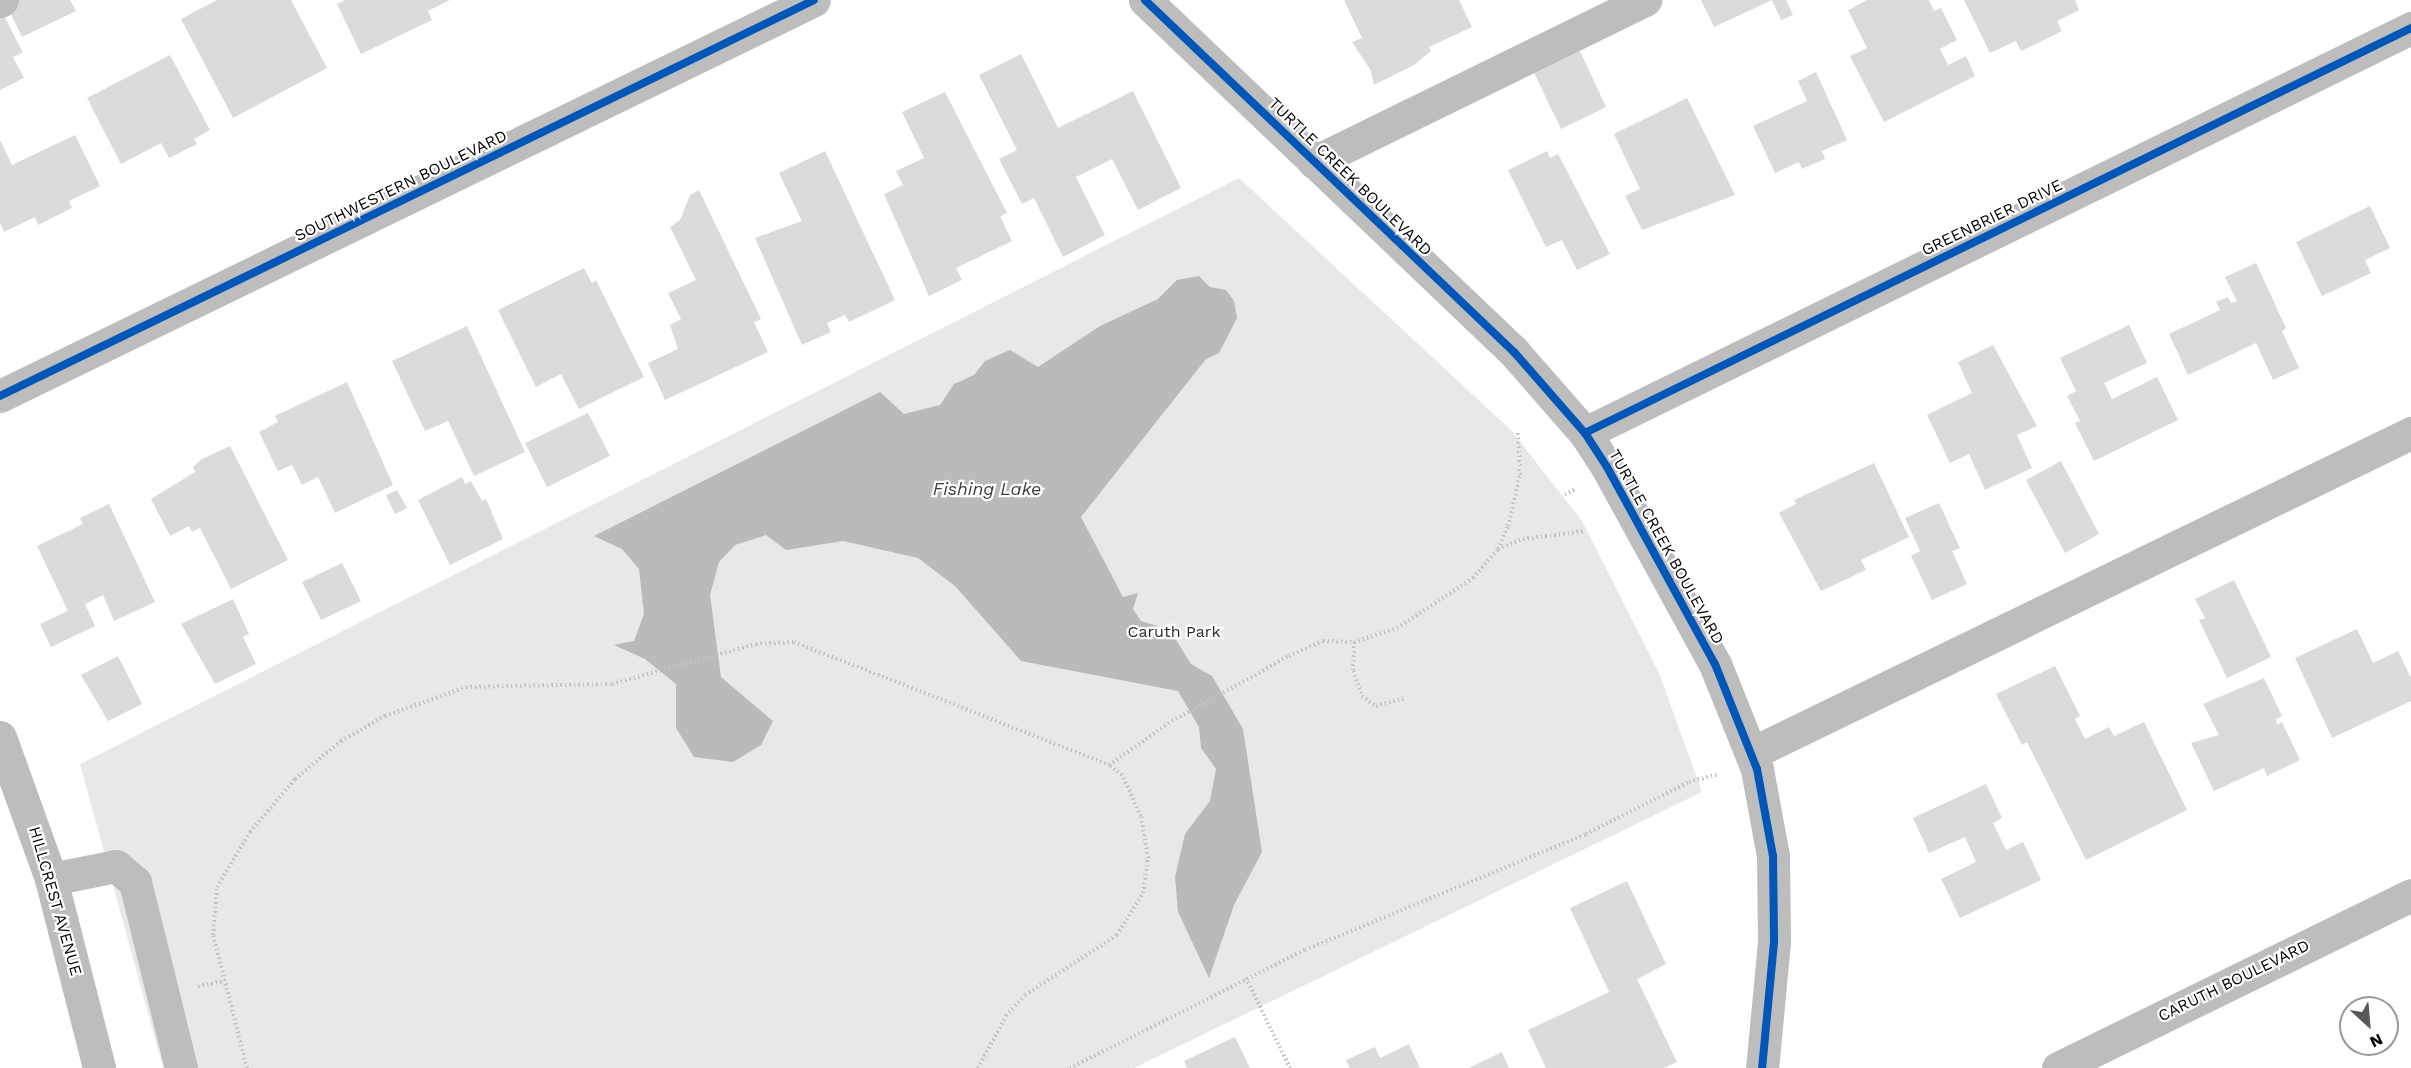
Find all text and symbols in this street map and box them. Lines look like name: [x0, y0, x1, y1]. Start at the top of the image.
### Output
street label: TURTLE CREEK BOULEVARD: [1264, 94, 1436, 260]
street label: SOUTHWESTERN BOULEVARD: [292, 126, 510, 246]
street label: GREENBRIER DRIVE: [1919, 176, 2065, 260]
street label: TURTLE CREEK BOULEVARD: [1604, 446, 1728, 648]
water label: Fishing Lake: [933, 478, 1041, 500]
park label: Caruth Park: [1128, 622, 1220, 642]
street label: HILLCREST AVENUE: [24, 824, 86, 978]
street label: CARUTH BOULEVARD: [2155, 936, 2313, 1026]
north arrow: [2339, 996, 2399, 1056]
text: N: [2367, 1030, 2386, 1052]

